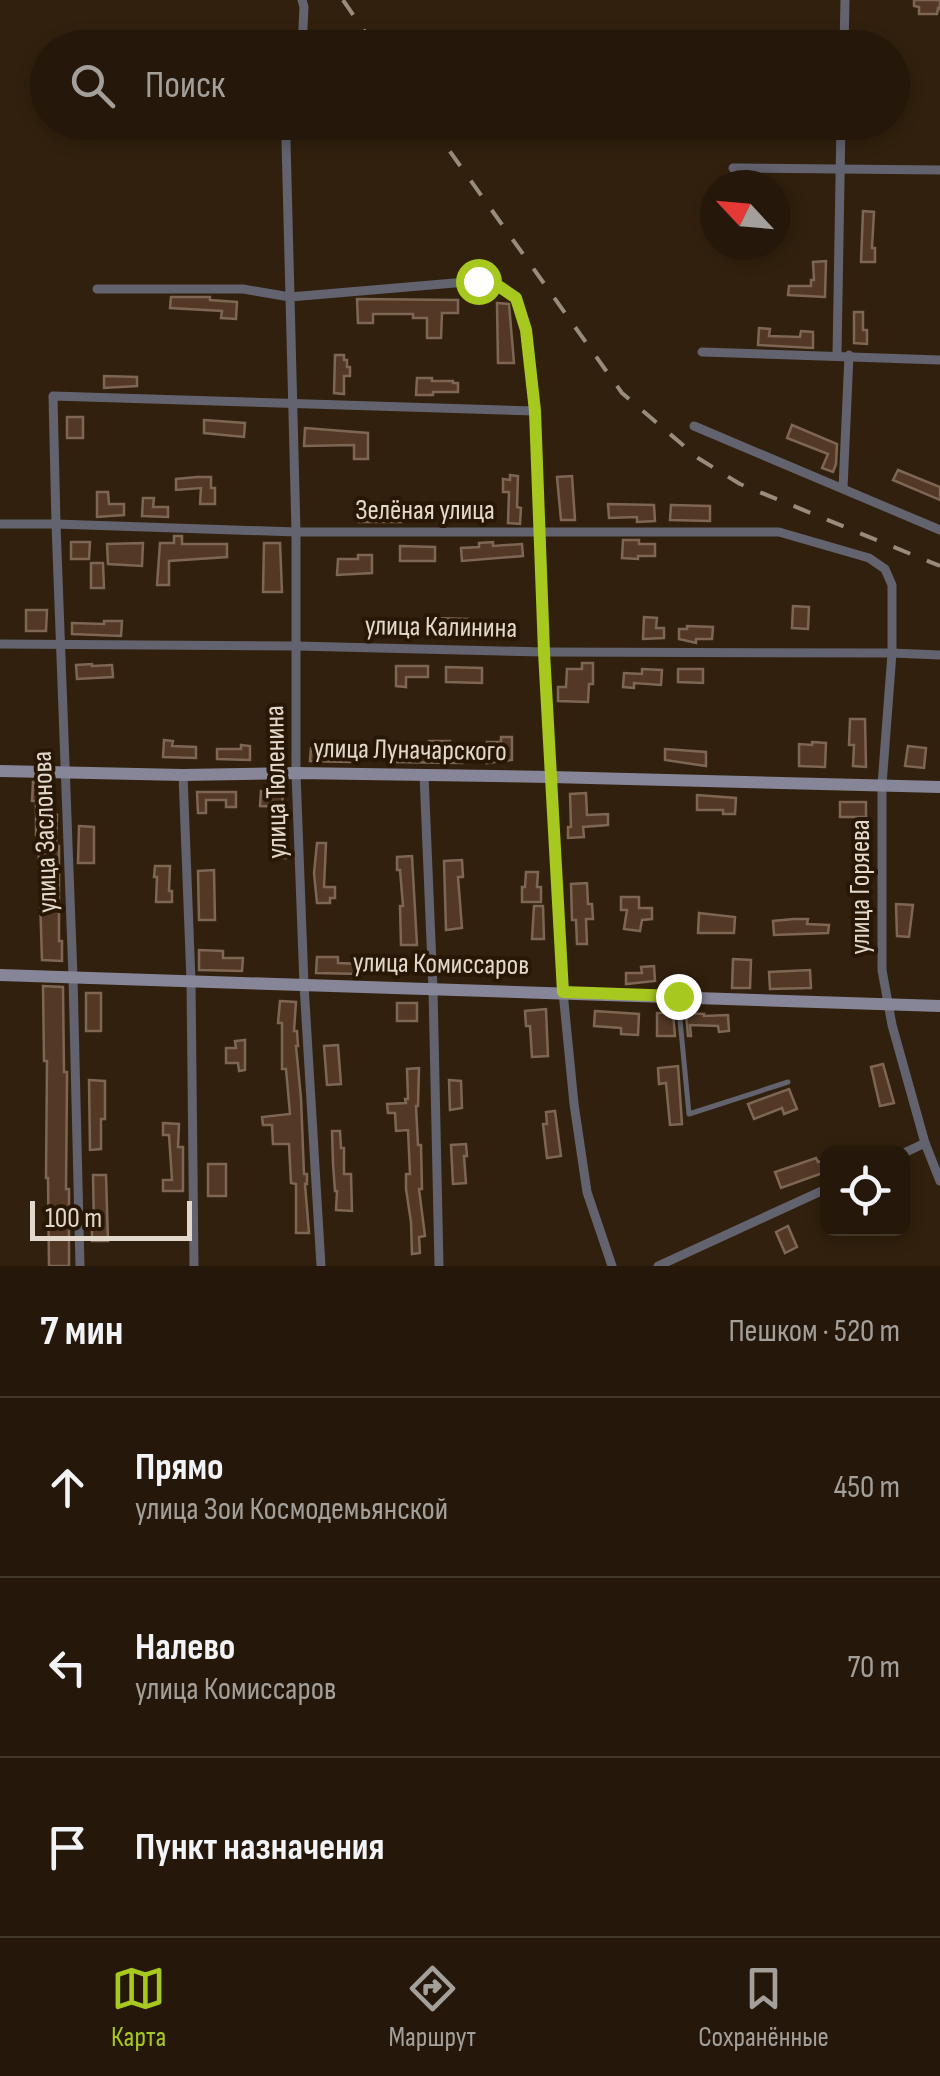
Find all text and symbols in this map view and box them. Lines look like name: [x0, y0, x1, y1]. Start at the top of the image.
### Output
search box: [30, 30, 910, 140]
icon: search: [65, 58, 120, 113]
text: Поиск: [145, 63, 225, 108]
north arrow: [700, 170, 790, 260]
route start: [456, 259, 502, 305]
street label: Зелёная улица: [355, 494, 495, 527]
street label: улица Калинина: [365, 609, 517, 645]
street label: улица Тюленина: [258, 705, 294, 859]
street label: улица Луначарского: [313, 732, 507, 768]
street label: улица Заслонова: [26, 751, 64, 913]
street label: улица Горяева: [844, 819, 877, 955]
street label: улица Комиссаров: [353, 946, 529, 982]
route end: [656, 974, 702, 1020]
map controls: [820, 1146, 910, 1236]
button: locate: [820, 1146, 910, 1236]
scale bar: [30, 1196, 192, 1240]
text: 100 m: [45, 1202, 102, 1235]
text: 7 мин: [40, 1306, 123, 1357]
text: Пешком · 520 m: [728, 1312, 900, 1351]
text: Прямо: [135, 1445, 224, 1490]
icon: ahead: [40, 1460, 95, 1515]
text: 450 m: [834, 1468, 900, 1507]
text: улица Зои Космодемьянской: [135, 1490, 448, 1529]
text: Налево: [135, 1625, 235, 1670]
icon: left: [40, 1640, 95, 1695]
text: 70 m: [847, 1648, 900, 1687]
text: улица Комиссаров: [135, 1670, 336, 1709]
icon: arrive: [40, 1820, 95, 1875]
text: Пункт назначения: [135, 1825, 384, 1870]
tab: Карта: [111, 1961, 166, 2054]
tab: Маршрут: [388, 1961, 476, 2054]
tab: Сохранённые: [698, 1961, 829, 2054]

